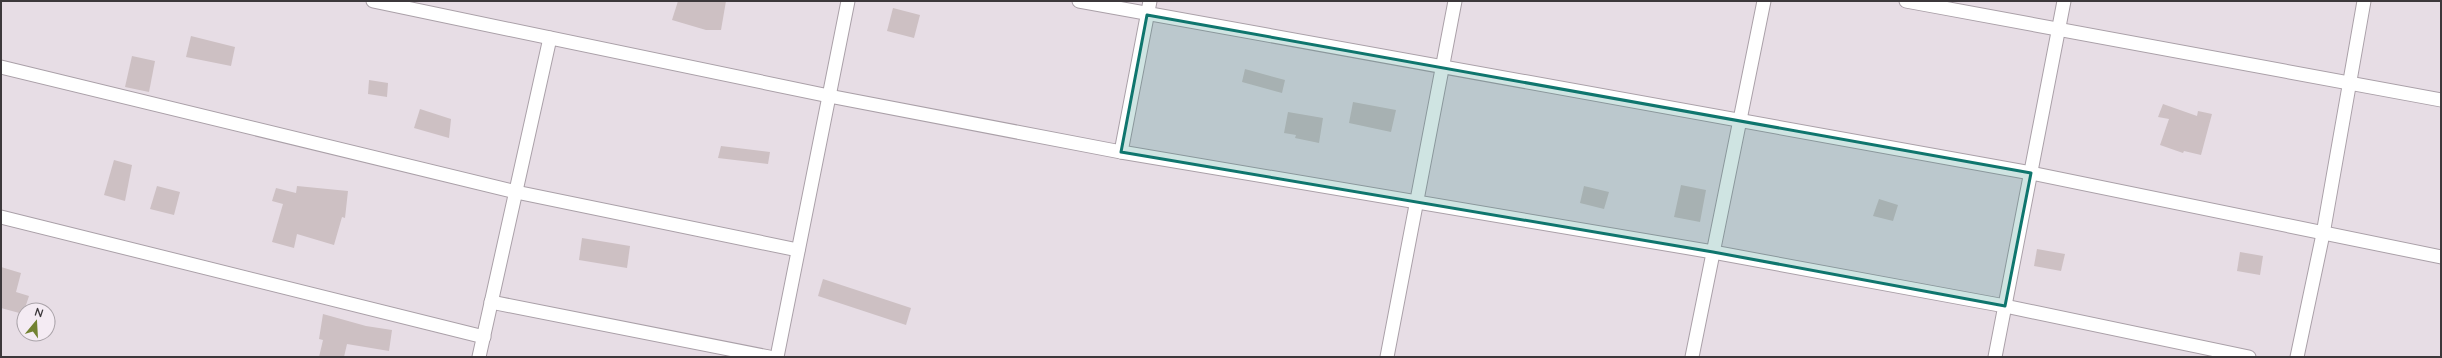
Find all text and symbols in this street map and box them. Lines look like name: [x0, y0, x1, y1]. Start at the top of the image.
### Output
north arrow: [16, 302, 56, 342]
text: N: [33, 305, 45, 320]

